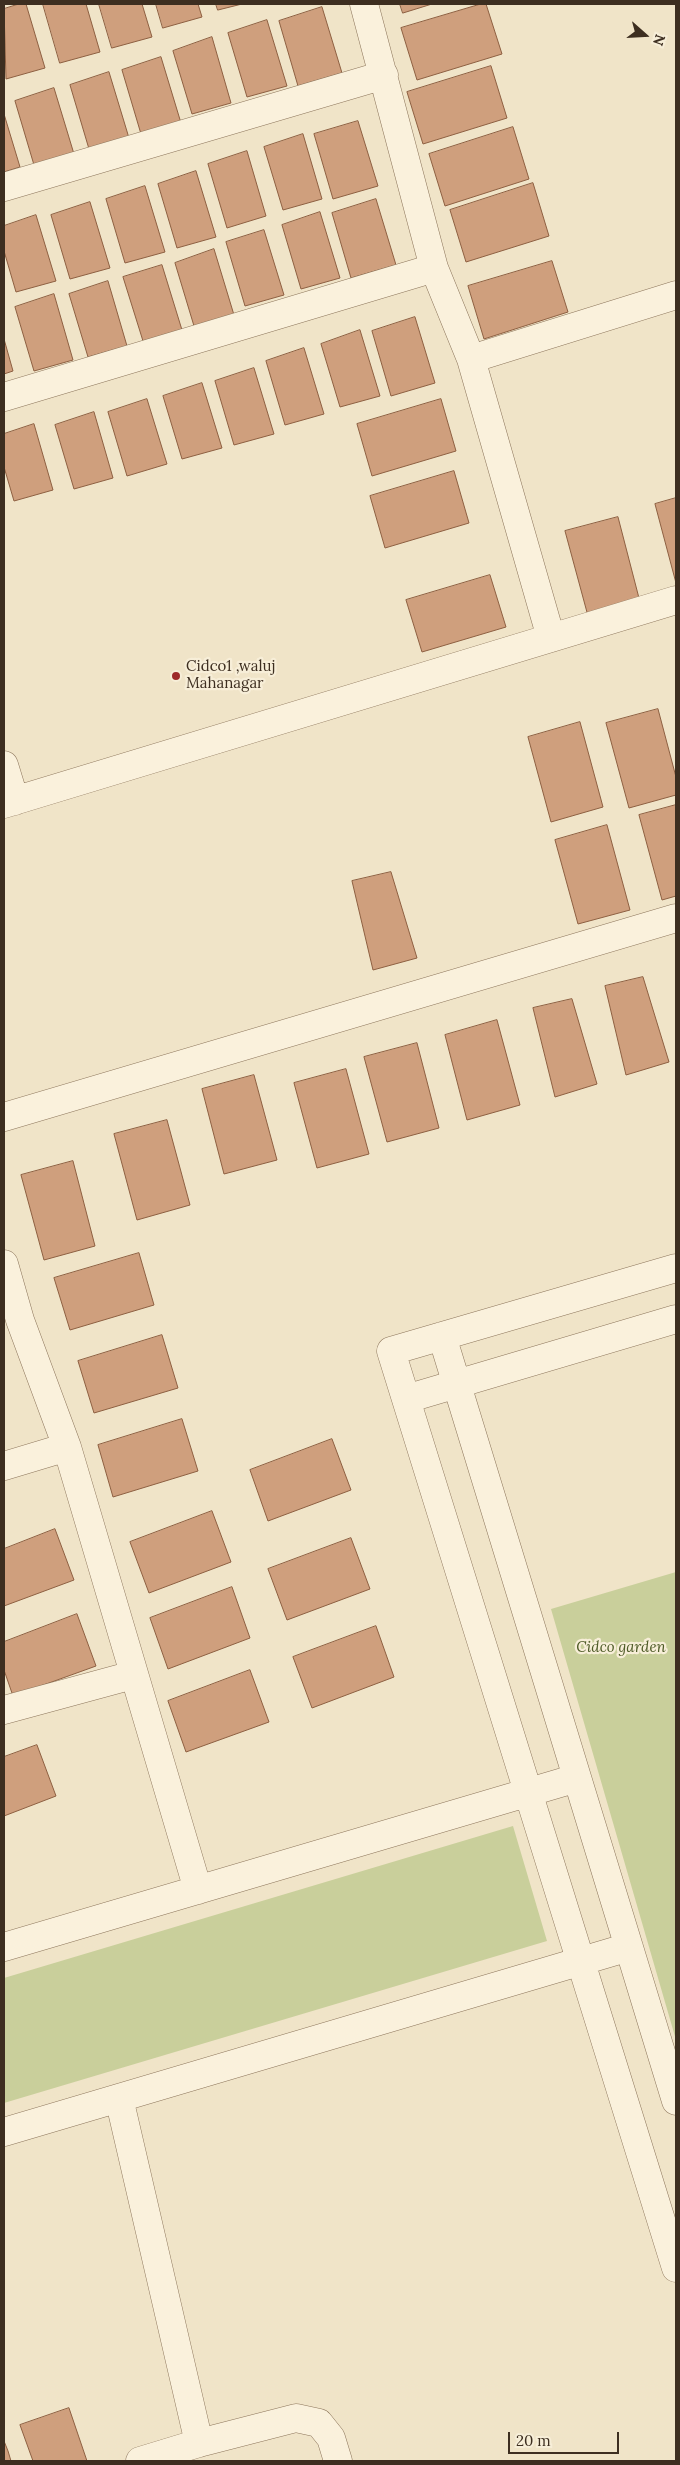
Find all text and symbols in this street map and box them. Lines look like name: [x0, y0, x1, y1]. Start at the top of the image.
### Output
north arrow: [620, 10, 670, 60]
text: N: [649, 32, 669, 48]
place label: Cidco1 ,waluj Mahanagar: [186, 658, 275, 693]
marker: Cidco1 ,waluj Mahanagar: [170, 670, 182, 682]
park label: Cidco garden: [576, 1639, 666, 1657]
scale bar: [510, 2422, 621, 2454]
text: 20 m: [516, 2431, 551, 2450]

